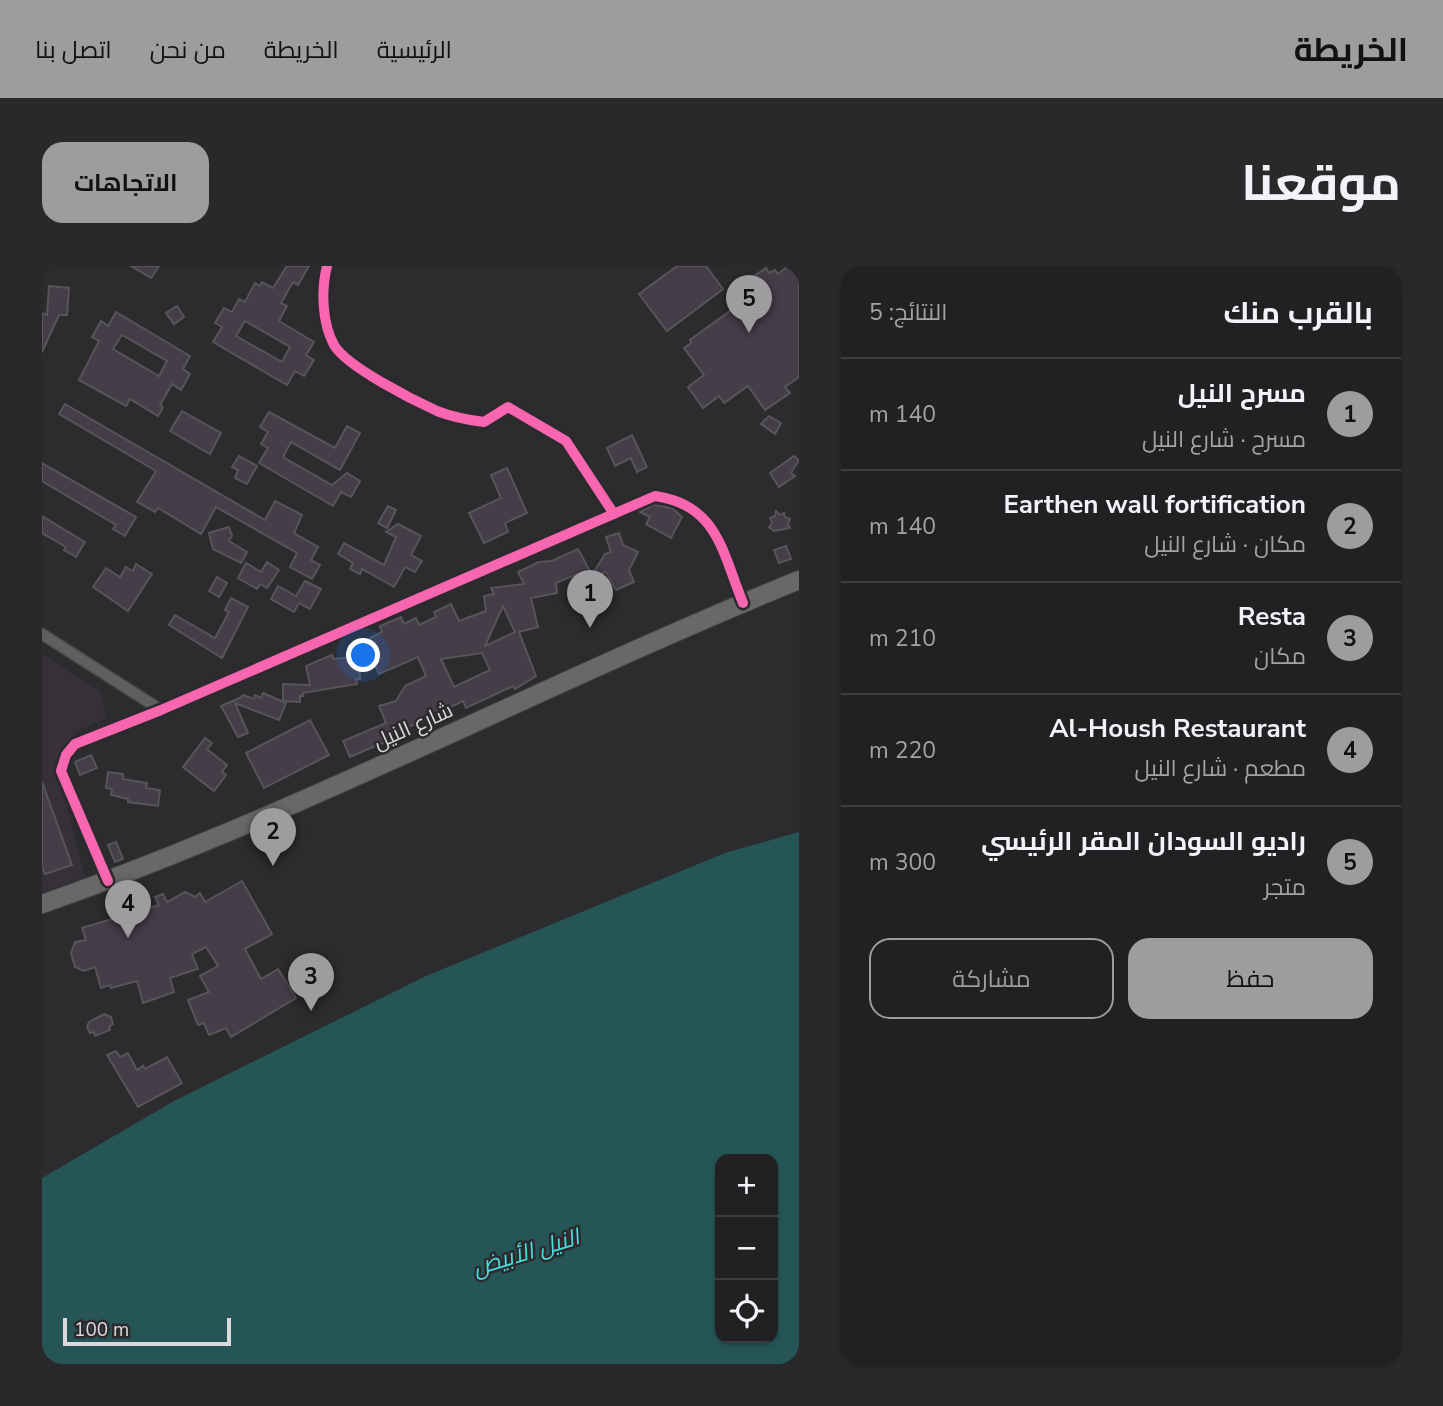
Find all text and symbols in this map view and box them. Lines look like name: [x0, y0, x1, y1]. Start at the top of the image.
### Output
text: الخريطة: [1294, 28, 1408, 73]
text: اتصل بنا: [35, 34, 112, 66]
text: من نحن: [150, 34, 226, 66]
text: الخريطة: [264, 34, 339, 66]
text: الرئيسية: [377, 34, 452, 66]
button: الاتجاهات: [42, 142, 209, 223]
text: موقعنا: [1241, 150, 1401, 217]
pin: 5: [726, 275, 772, 333]
text: بالقرب منك: [1223, 293, 1373, 334]
text: النتائج: 5: [869, 297, 947, 328]
text: مسرح النيل: [1178, 376, 1306, 411]
text: 140 m: [869, 399, 936, 430]
text: 1: [1343, 399, 1357, 430]
text: مسرح · شارع النيل: [1142, 424, 1306, 455]
text: Earthen wall fortification: [1003, 487, 1306, 522]
text: 140 m: [869, 511, 936, 542]
text: 2: [1343, 511, 1357, 542]
text: مكان · شارع النيل: [1144, 529, 1306, 560]
pin: 1: [567, 570, 613, 628]
text: Resta: [1238, 599, 1306, 634]
text: 210 m: [869, 623, 936, 654]
text: 3: [1343, 623, 1357, 654]
your location: [346, 638, 380, 672]
text: مكان: [1254, 641, 1306, 672]
street label: شارع النيل: [369, 696, 457, 756]
text: Al-Housh Restaurant: [1049, 711, 1306, 746]
text: 220 m: [869, 735, 936, 766]
text: 4: [1343, 735, 1357, 766]
text: مطعم · شارع النيل: [1135, 753, 1306, 784]
pin: 2: [250, 808, 296, 866]
text: راديو السودان المقر الرئيسي: [981, 824, 1306, 859]
text: 300 m: [869, 847, 936, 878]
text: 5: [1343, 847, 1357, 878]
text: متجر: [1264, 872, 1306, 903]
pin: 4: [105, 880, 151, 938]
button: مشاركة: [869, 938, 1114, 1019]
button: حفظ: [1128, 938, 1373, 1019]
pin: 3: [288, 953, 334, 1011]
map controls: [715, 1154, 778, 1343]
button: +: [715, 1154, 778, 1217]
button: −: [715, 1217, 778, 1280]
water label: النيل الأبيض: [469, 1221, 586, 1283]
button: locate: [715, 1280, 778, 1343]
scale bar: [63, 1315, 231, 1347]
text: 100 m: [74, 1317, 129, 1343]

